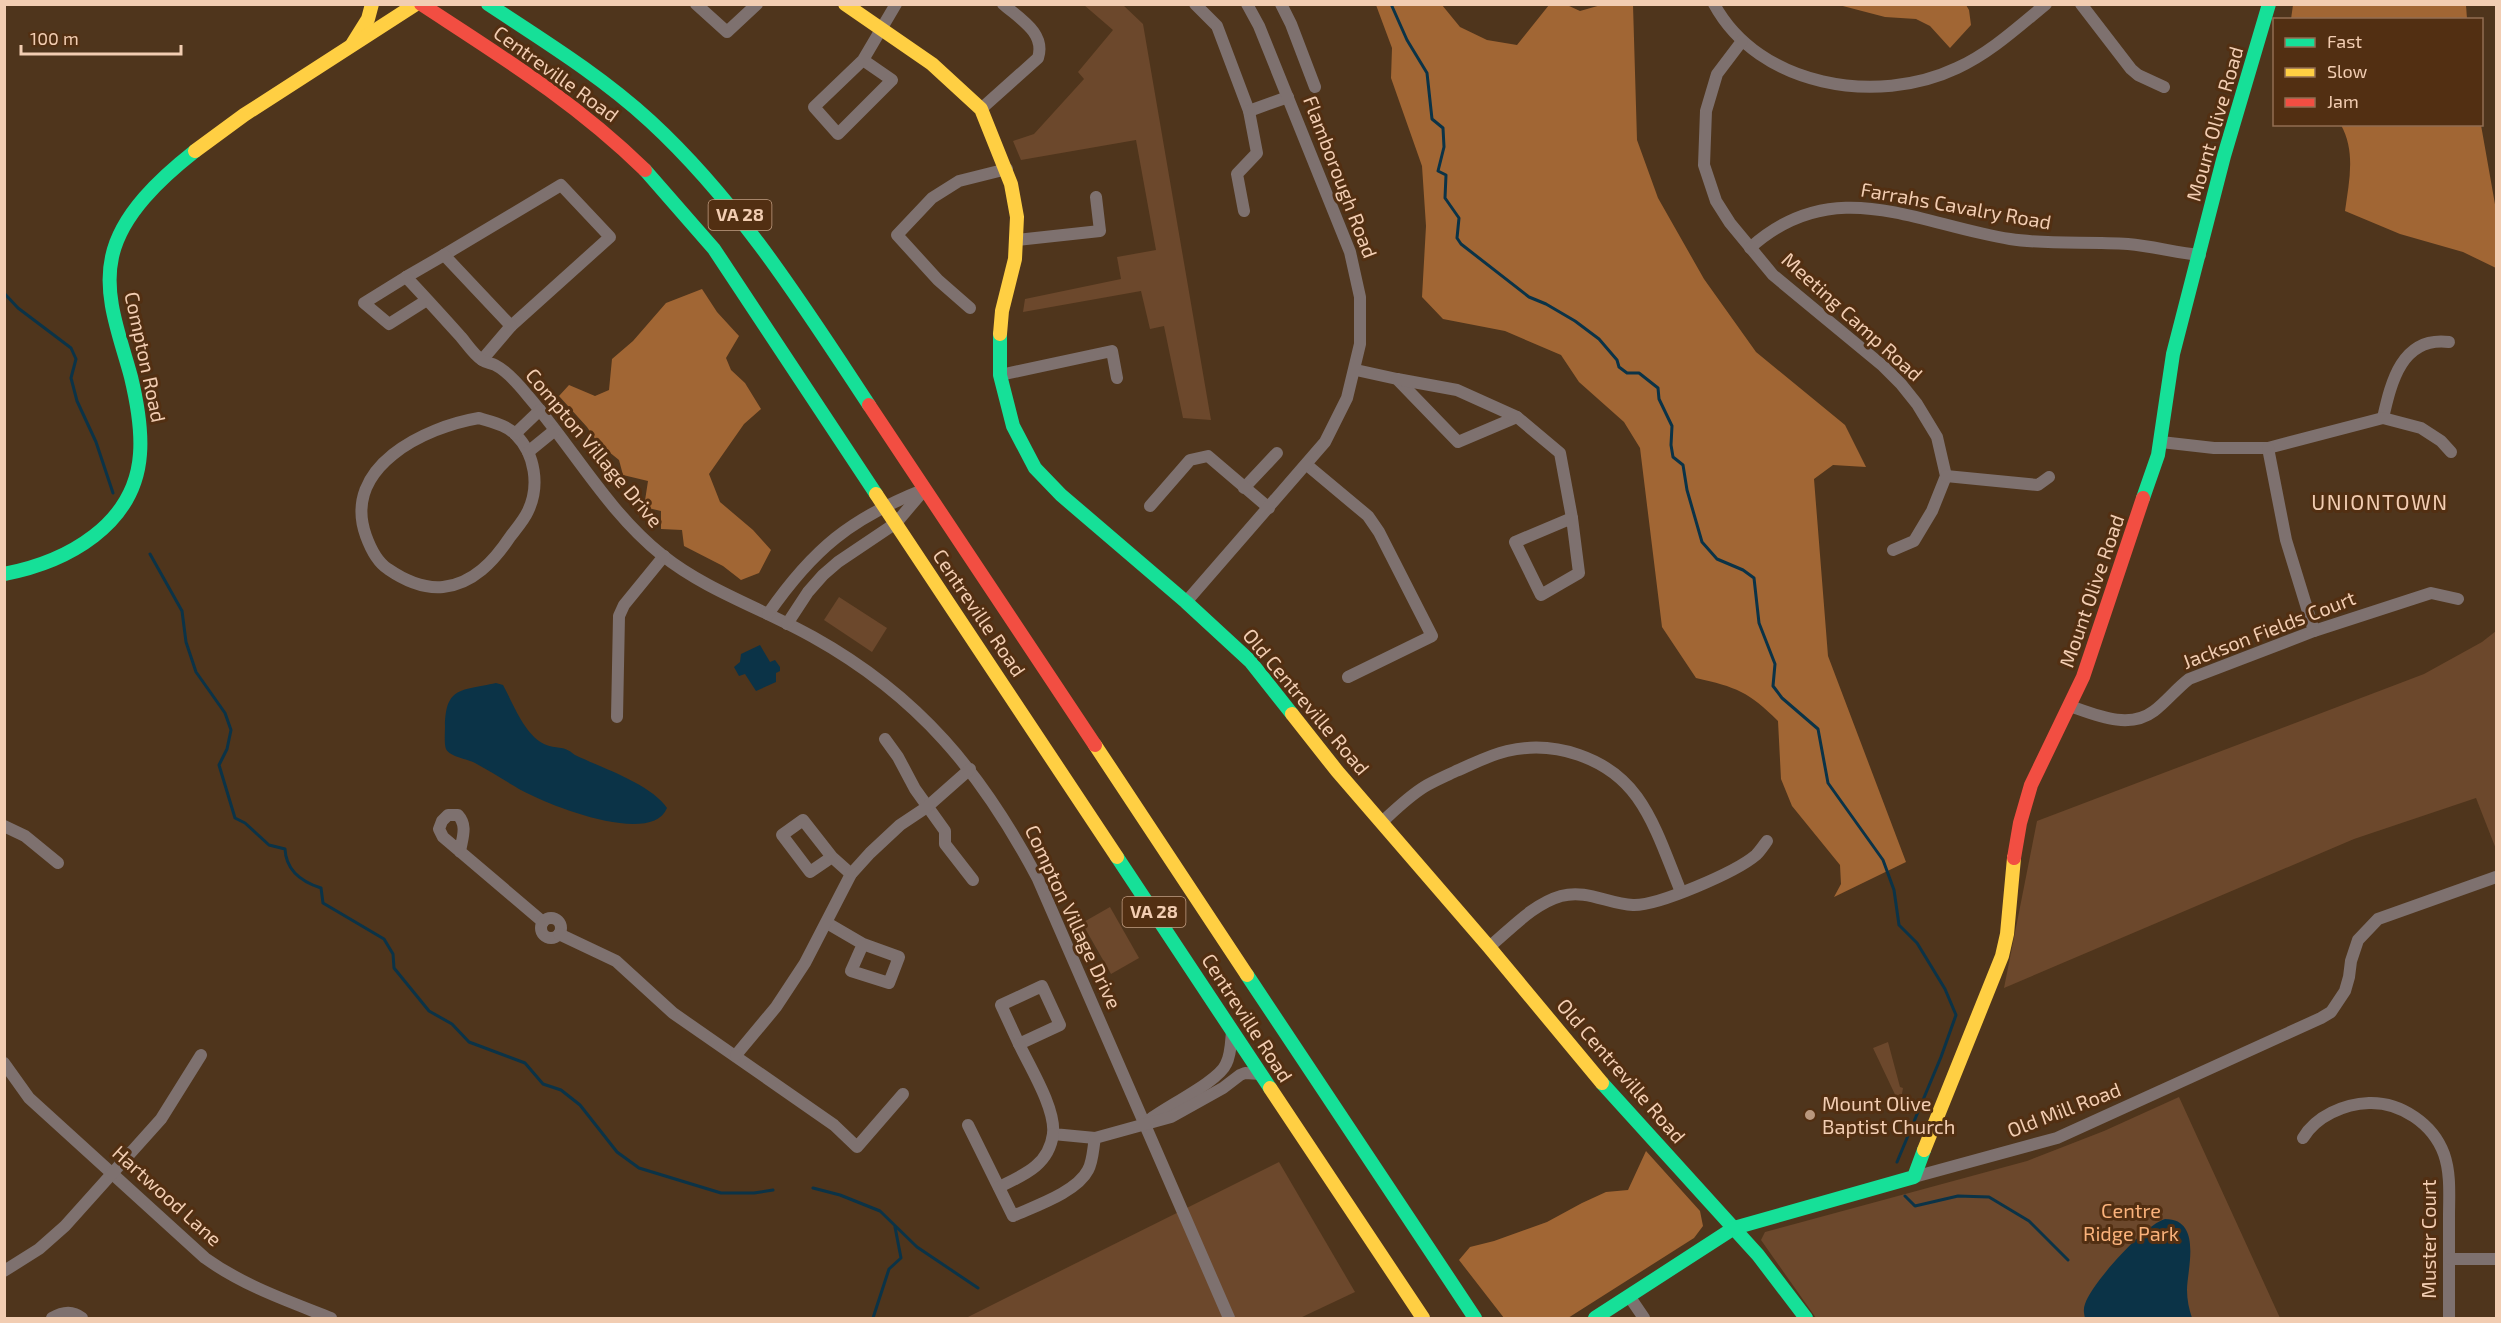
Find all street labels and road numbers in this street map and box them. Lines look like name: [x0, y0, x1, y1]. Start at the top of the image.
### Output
street label: Centreville Road: [489, 20, 624, 127]
street label: Mount Olive Road: [2180, 44, 2248, 204]
street label: Flamborough Road: [1299, 92, 1383, 261]
street label: Farrahs Cavalry Road: [1859, 176, 2053, 234]
road number: VA 28: [708, 200, 771, 230]
street label: Meeting Camp Road: [1777, 247, 1928, 386]
street label: Compton Road: [120, 289, 172, 424]
street label: Compton Village Drive: [521, 363, 668, 532]
street label: Mount Olive Road: [2054, 511, 2128, 670]
street label: Centreville Road: [928, 544, 1031, 681]
street label: Jackson Fields Court: [2179, 585, 2359, 673]
street label: Old Centreville Road: [1239, 623, 1375, 779]
street label: Compton Village Drive: [1021, 821, 1127, 1012]
road number: VA 28: [1122, 897, 1186, 927]
street label: Centreville Road: [1197, 949, 1298, 1086]
street label: Old Centreville Road: [1552, 993, 1691, 1148]
street label: Old Mill Road: [2004, 1076, 2124, 1142]
street label: Hartwood Lane: [108, 1140, 227, 1251]
street label: Muster Court: [2416, 1179, 2440, 1299]

